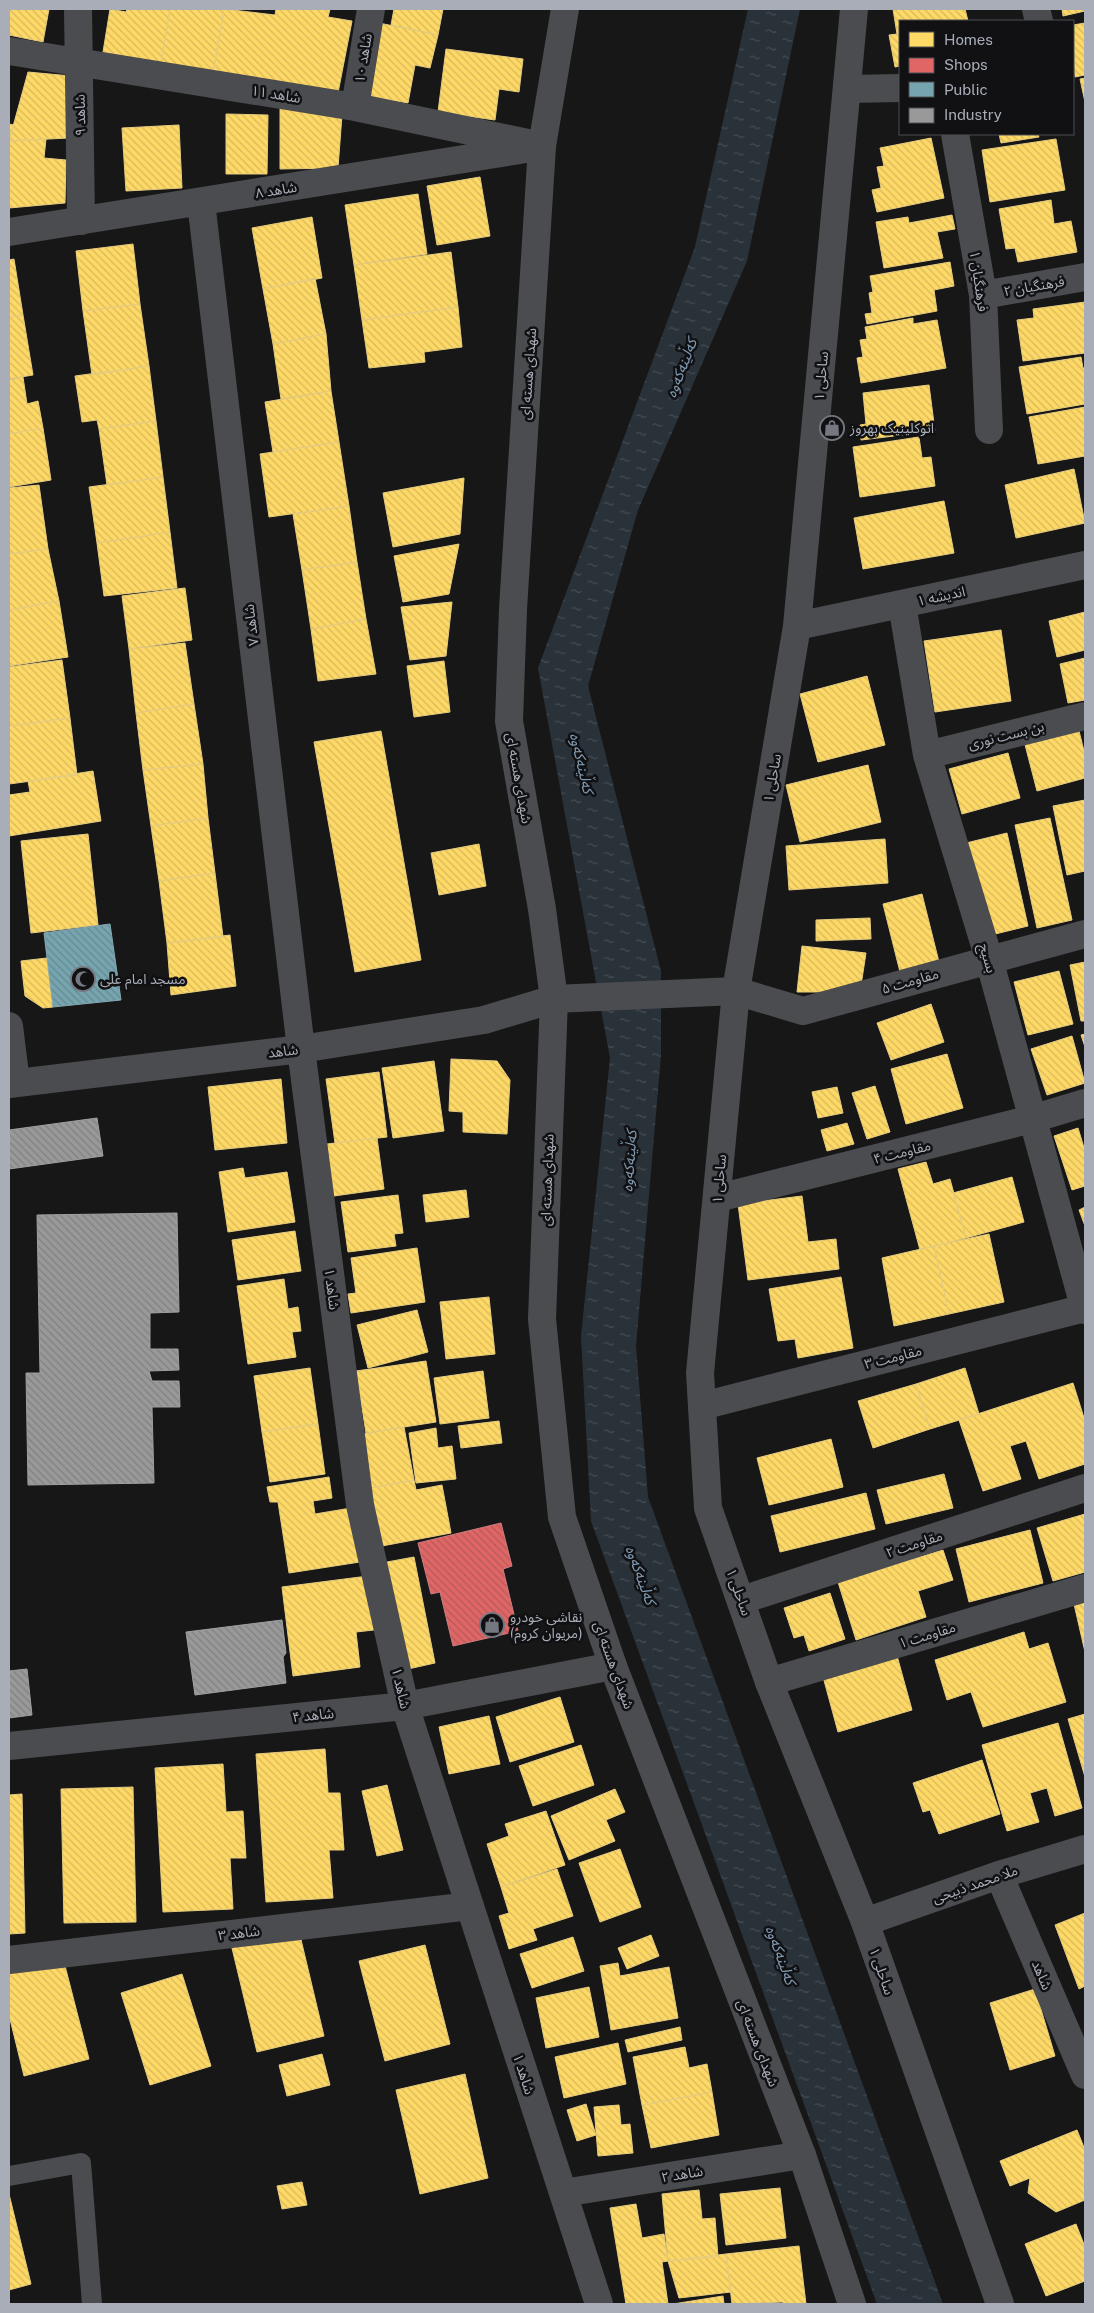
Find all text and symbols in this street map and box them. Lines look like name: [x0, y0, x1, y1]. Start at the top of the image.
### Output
legend: [899, 20, 1074, 135]
text: Homes: [944, 31, 993, 48]
street label: شاهد ۱۰: [351, 32, 375, 84]
text: Shops: [944, 56, 988, 73]
text: Public: [944, 81, 988, 98]
street label: شاهد ۱۱: [250, 82, 302, 106]
street label: شاهد ۹: [72, 94, 88, 136]
text: Industry: [944, 106, 1002, 123]
street label: شاهد ۸: [254, 179, 298, 201]
street label: فرهنگیان ۱: [966, 249, 991, 313]
street label: فرهنگیان ۲: [1002, 273, 1066, 300]
street label: شهدای هسته ای: [517, 327, 540, 421]
water label: کەڵینەکەوە: [660, 333, 702, 400]
street label: ساحلی ۱: [811, 351, 832, 401]
shop icon: اتوکلینیک بهروز: [819, 415, 845, 441]
place label: اتوکلینیک بهروز: [849, 420, 934, 437]
street label: اندیشه ۱: [915, 583, 967, 609]
street label: شاهد ۷: [241, 603, 261, 647]
street label: بن بست نوری: [966, 718, 1046, 753]
street label: شهدای هسته ای: [502, 731, 535, 825]
water label: کەڵینەکەوە: [566, 731, 600, 798]
street label: ساحلی ۱: [760, 752, 785, 804]
street label: بسیج: [973, 941, 1000, 976]
street label: مقاومت ۵: [880, 965, 941, 998]
mosque icon: مسجد امام علی: [70, 966, 96, 992]
place label: مسجد امام علی: [100, 971, 186, 990]
street label: شاهد: [267, 1041, 299, 1061]
water label: کەڵینەکەوە: [616, 1127, 641, 1192]
street label: شهدای هسته ای: [537, 1134, 558, 1226]
street label: مقاومت ۴: [872, 1137, 933, 1168]
street label: ساحلی ۱: [709, 1154, 730, 1204]
street label: شاهد ۱: [322, 1267, 342, 1311]
street label: مقاومت ۳: [863, 1342, 924, 1373]
street label: مقاومت ۲: [884, 1527, 945, 1562]
water label: کەڵینەکەوە: [622, 1542, 663, 1610]
street label: ساحلی ۱: [722, 1566, 755, 1618]
place label: نقاشی خودرو (مریوان کروم): [510, 1609, 583, 1644]
shop icon: نقاشی خودرو (مریوان کروم): [479, 1612, 505, 1638]
street label: شهدای هسته ای: [590, 1619, 637, 1711]
street label: مقاومت ۱: [897, 1619, 958, 1652]
street label: شاهد ۱: [388, 1666, 414, 1710]
street label: شاهد ۴: [291, 1705, 335, 1725]
street label: ملا محمد ذبیحی: [930, 1862, 1020, 1907]
water label: کەڵینەکەوە: [762, 1922, 803, 1990]
street label: شاهد ۳: [217, 1923, 261, 1943]
street label: ساحلی ۱: [865, 1945, 898, 1997]
street label: شاهد: [1029, 1958, 1055, 1992]
street label: شهدای هسته ای: [733, 1997, 782, 2089]
street label: شاهد ۱: [510, 2052, 538, 2096]
street label: شاهد ۲: [660, 2163, 704, 2185]

